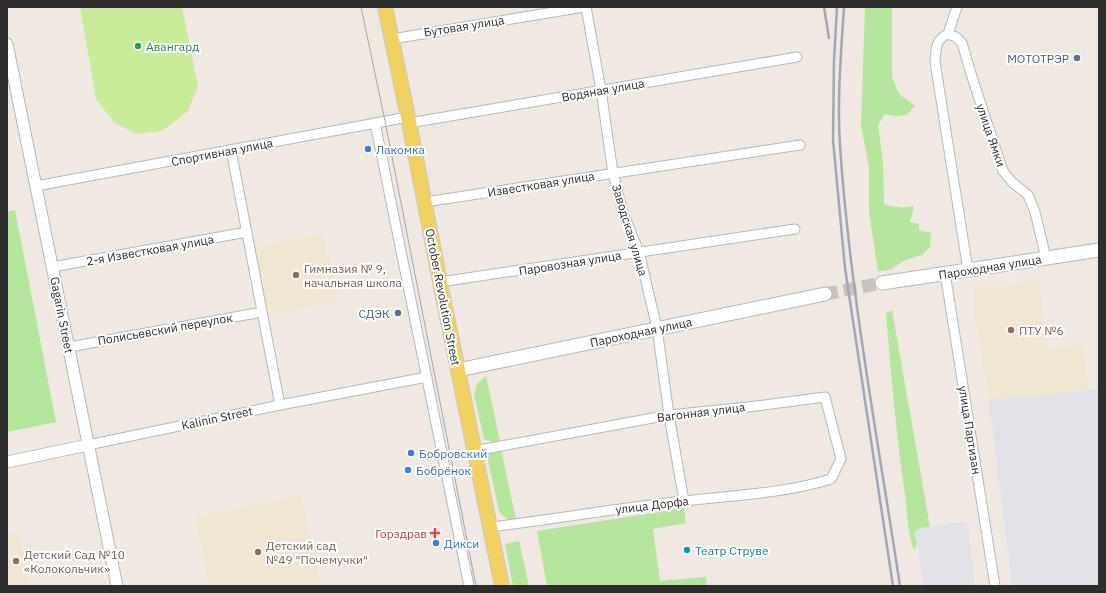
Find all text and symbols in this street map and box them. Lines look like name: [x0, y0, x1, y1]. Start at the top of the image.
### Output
street label: Бутовая улица: [423, 12, 506, 40]
place label: Авангард: [146, 39, 199, 54]
marker: Авангард: [133, 41, 143, 51]
place label: МОТОТРЭР: [1007, 51, 1069, 66]
marker: МОТОТРЭР: [1072, 53, 1082, 63]
street label: Водяная улица: [560, 75, 646, 105]
street label: улица Ямки: [973, 101, 1009, 169]
street label: Спортивная улица: [170, 135, 275, 169]
place label: Лакомка: [376, 142, 426, 157]
marker: Лакомка: [363, 144, 373, 154]
street label: Известковая улица: [486, 168, 596, 200]
street label: Заводская улица: [609, 182, 651, 278]
street label: October Revolution Street: [422, 227, 464, 367]
street label: 2-я Известковая улица: [85, 231, 216, 269]
street label: Паровозная улица: [518, 247, 623, 279]
street label: Пароходная улица: [937, 251, 1043, 283]
place label: Гимназия № 9, начальная школа: [304, 261, 402, 290]
marker: Гимназия № 9, начальная школа: [291, 270, 301, 280]
street label: Gagarin Street: [47, 276, 77, 354]
place label: СДЭК: [358, 306, 390, 321]
marker: СДЭК: [393, 308, 403, 318]
street label: Полисьевский переулок: [96, 310, 234, 348]
street label: Пароходная улица: [589, 314, 694, 350]
place label: ПТУ №6: [1019, 323, 1064, 338]
marker: ПТУ №6: [1006, 325, 1016, 335]
street label: улица Партизан: [956, 385, 984, 475]
street label: Вагонная улица: [656, 399, 747, 425]
street label: Kalinin Street: [180, 403, 254, 433]
place label: Бобровский: [419, 446, 487, 461]
marker: Бобровский: [406, 448, 416, 458]
place label: Бобрёнок: [416, 463, 472, 478]
marker: Бобрёнок: [403, 465, 413, 475]
street label: улица Дорфа: [614, 493, 690, 517]
place label: Горздрав: [375, 526, 427, 541]
marker: Горздрав: [430, 528, 440, 538]
place label: Дикси: [444, 536, 479, 551]
place label: Детский сад №49 "Почемучки": [266, 538, 368, 567]
marker: Дикси: [431, 538, 441, 548]
place label: Театр Струве: [695, 543, 769, 558]
marker: Театр Струве: [682, 545, 692, 555]
place label: Детский Сад №10 «Колокольчик»: [24, 547, 125, 576]
marker: Детский сад №49 "Почемучки": [253, 547, 263, 557]
marker: Детский Сад №10 «Колокольчик»: [11, 556, 21, 566]

